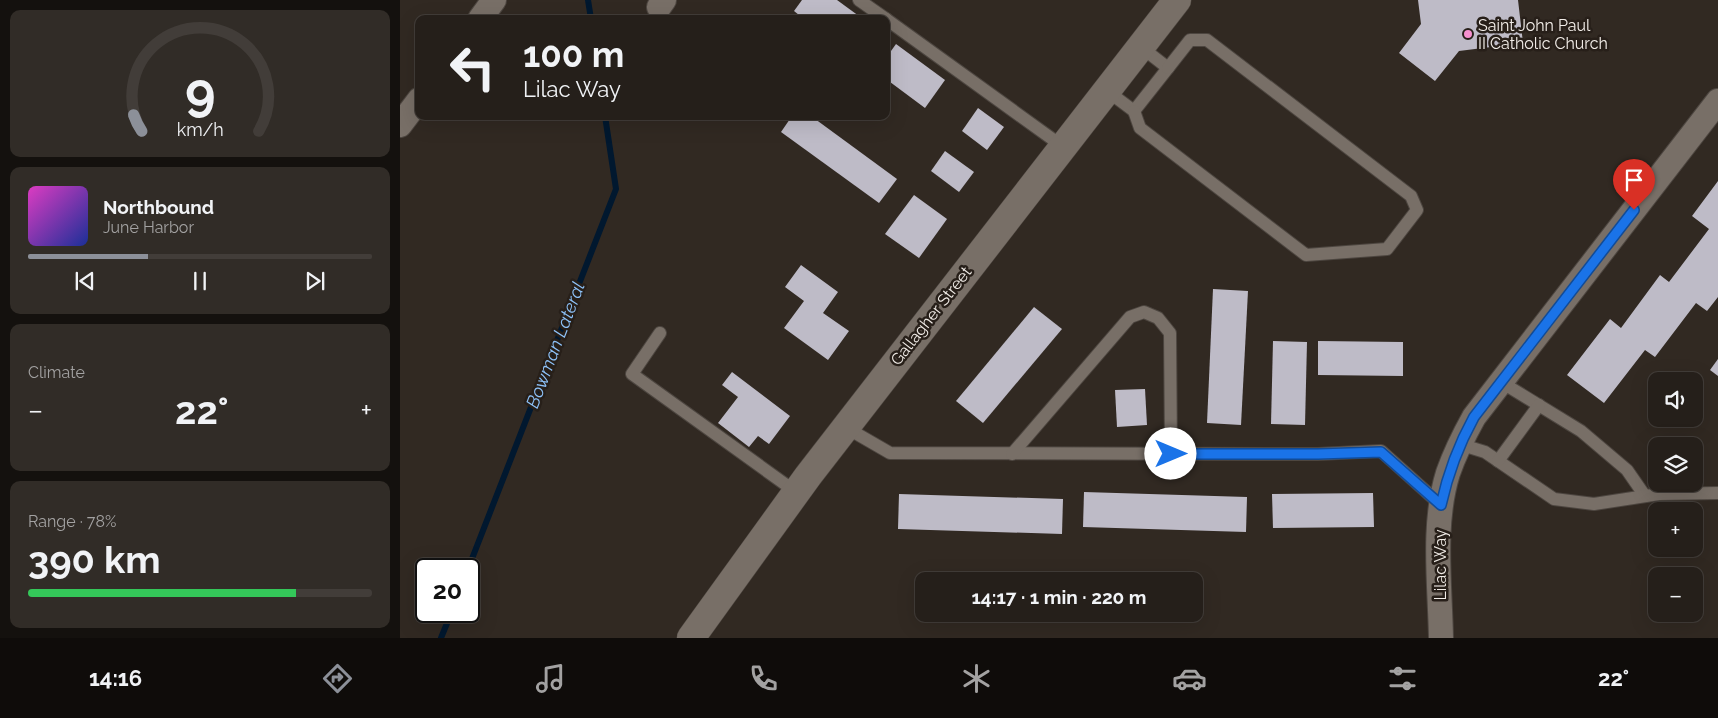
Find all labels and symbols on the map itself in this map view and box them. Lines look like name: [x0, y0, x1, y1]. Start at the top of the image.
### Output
place label: Saint John Paul II Catholic Church: [1478, 16, 1608, 53]
marker: Saint John Paul II Catholic Church: [1462, 28, 1474, 40]
pin: [1613, 159, 1655, 210]
street label: Gallagher Street: [887, 262, 976, 369]
water label: Bowman Lateral: [521, 279, 589, 411]
position arrow: [1144, 427, 1196, 479]
street label: Lilac Way: [1431, 529, 1450, 601]
speed limit sign: 20: [415, 558, 480, 623]

